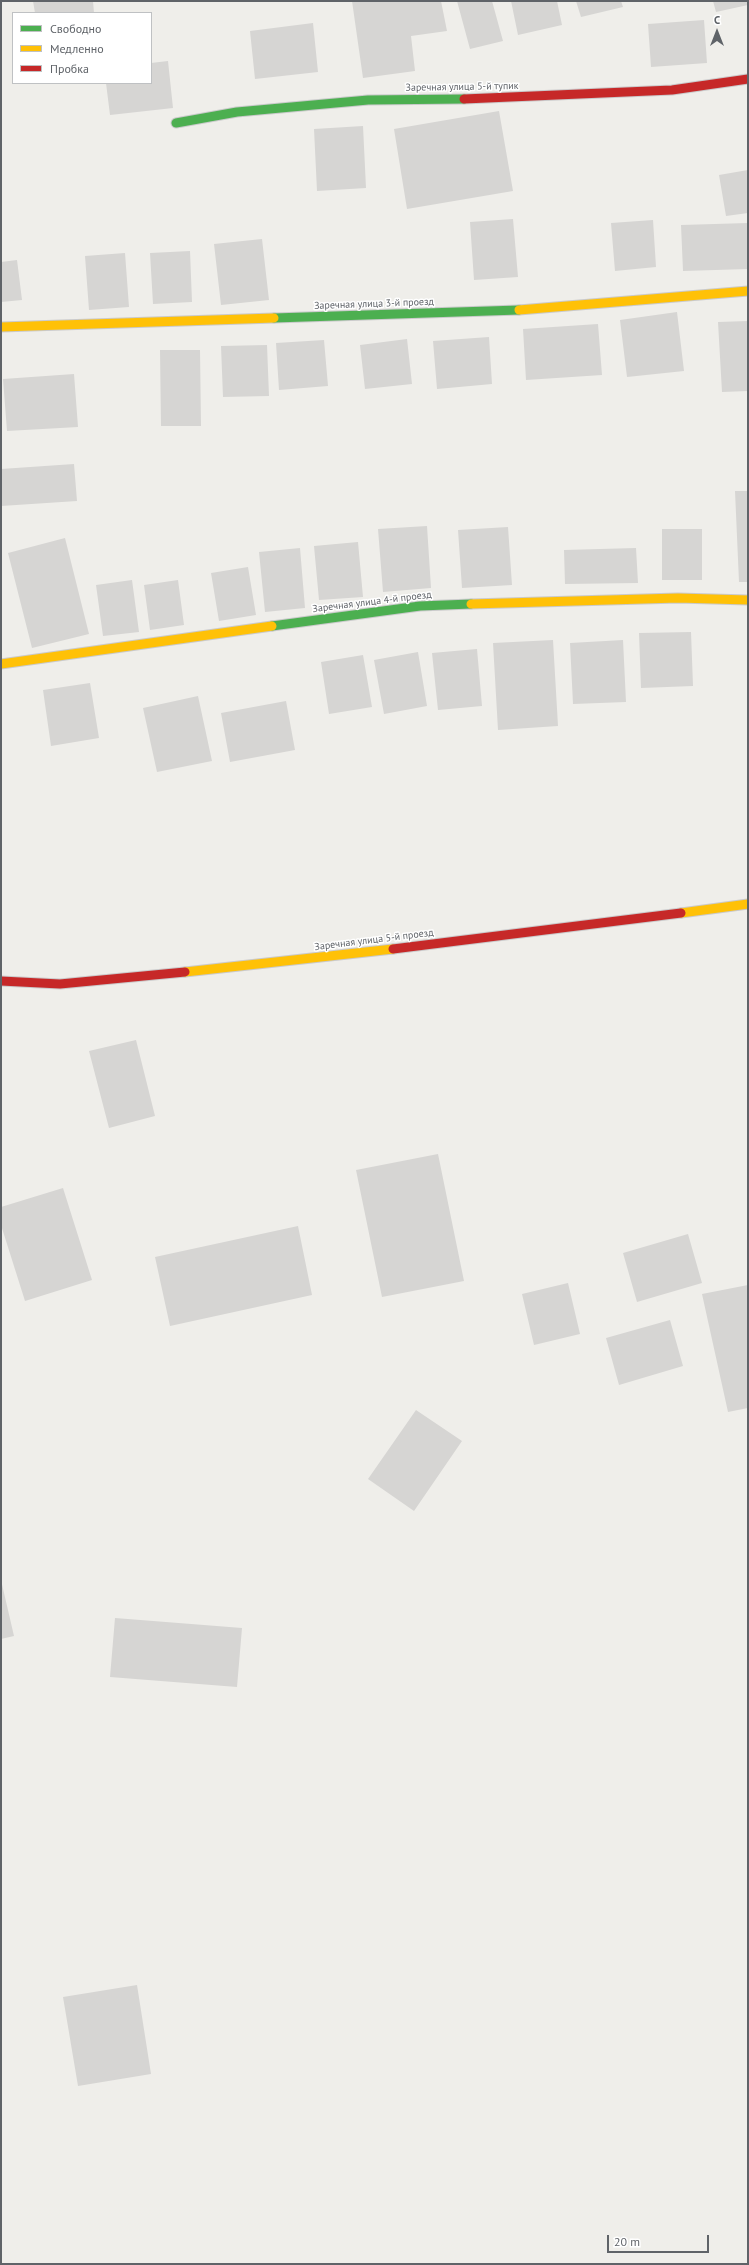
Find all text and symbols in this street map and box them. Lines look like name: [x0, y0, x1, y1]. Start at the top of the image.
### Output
legend: [12, 12, 152, 84]
north arrow: [697, 12, 737, 52]
text: С: [714, 13, 720, 27]
text: Свободно: [50, 21, 101, 36]
text: Медленно: [50, 41, 104, 56]
text: Пробка: [50, 61, 89, 76]
street label: Заречная улица 5-й тупик: [405, 80, 519, 94]
street label: Заречная улица 3-й проезд: [314, 296, 434, 312]
street label: Заречная улица 4-й проезд: [312, 589, 432, 615]
street label: Заречная улица 5-й проезд: [314, 927, 434, 953]
scale bar: [609, 2227, 711, 2253]
text: 20 m: [614, 2234, 640, 2249]

